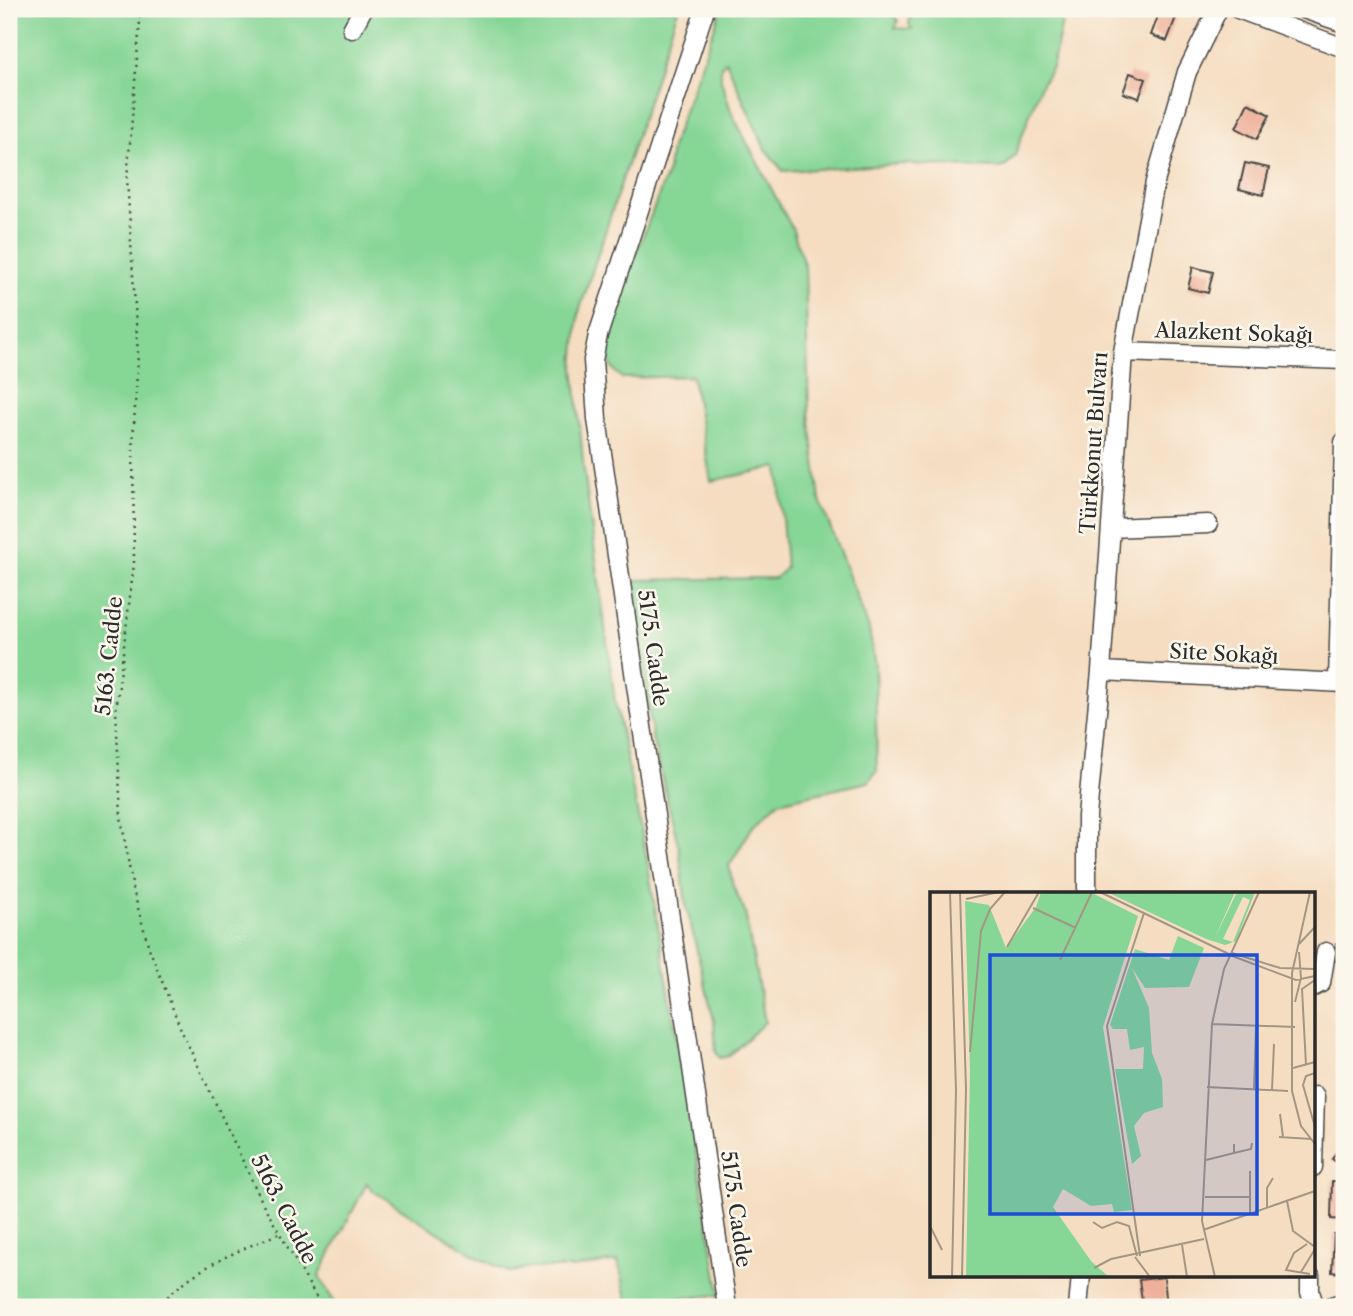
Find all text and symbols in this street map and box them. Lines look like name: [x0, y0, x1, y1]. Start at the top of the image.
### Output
street label: Alazkent Sokağı: [1153, 317, 1314, 348]
street label: Türkkonut Bulvarı: [1075, 351, 1112, 535]
street label: 5175. Cadde: [633, 588, 674, 708]
street label: 5163. Cadde: [90, 595, 127, 717]
street label: Site Sokağı: [1169, 638, 1279, 669]
inset map: [930, 892, 1314, 1278]
street label: 5175. Cadde: [716, 1149, 757, 1269]
street label: 5163. Cadde: [246, 1150, 323, 1268]

